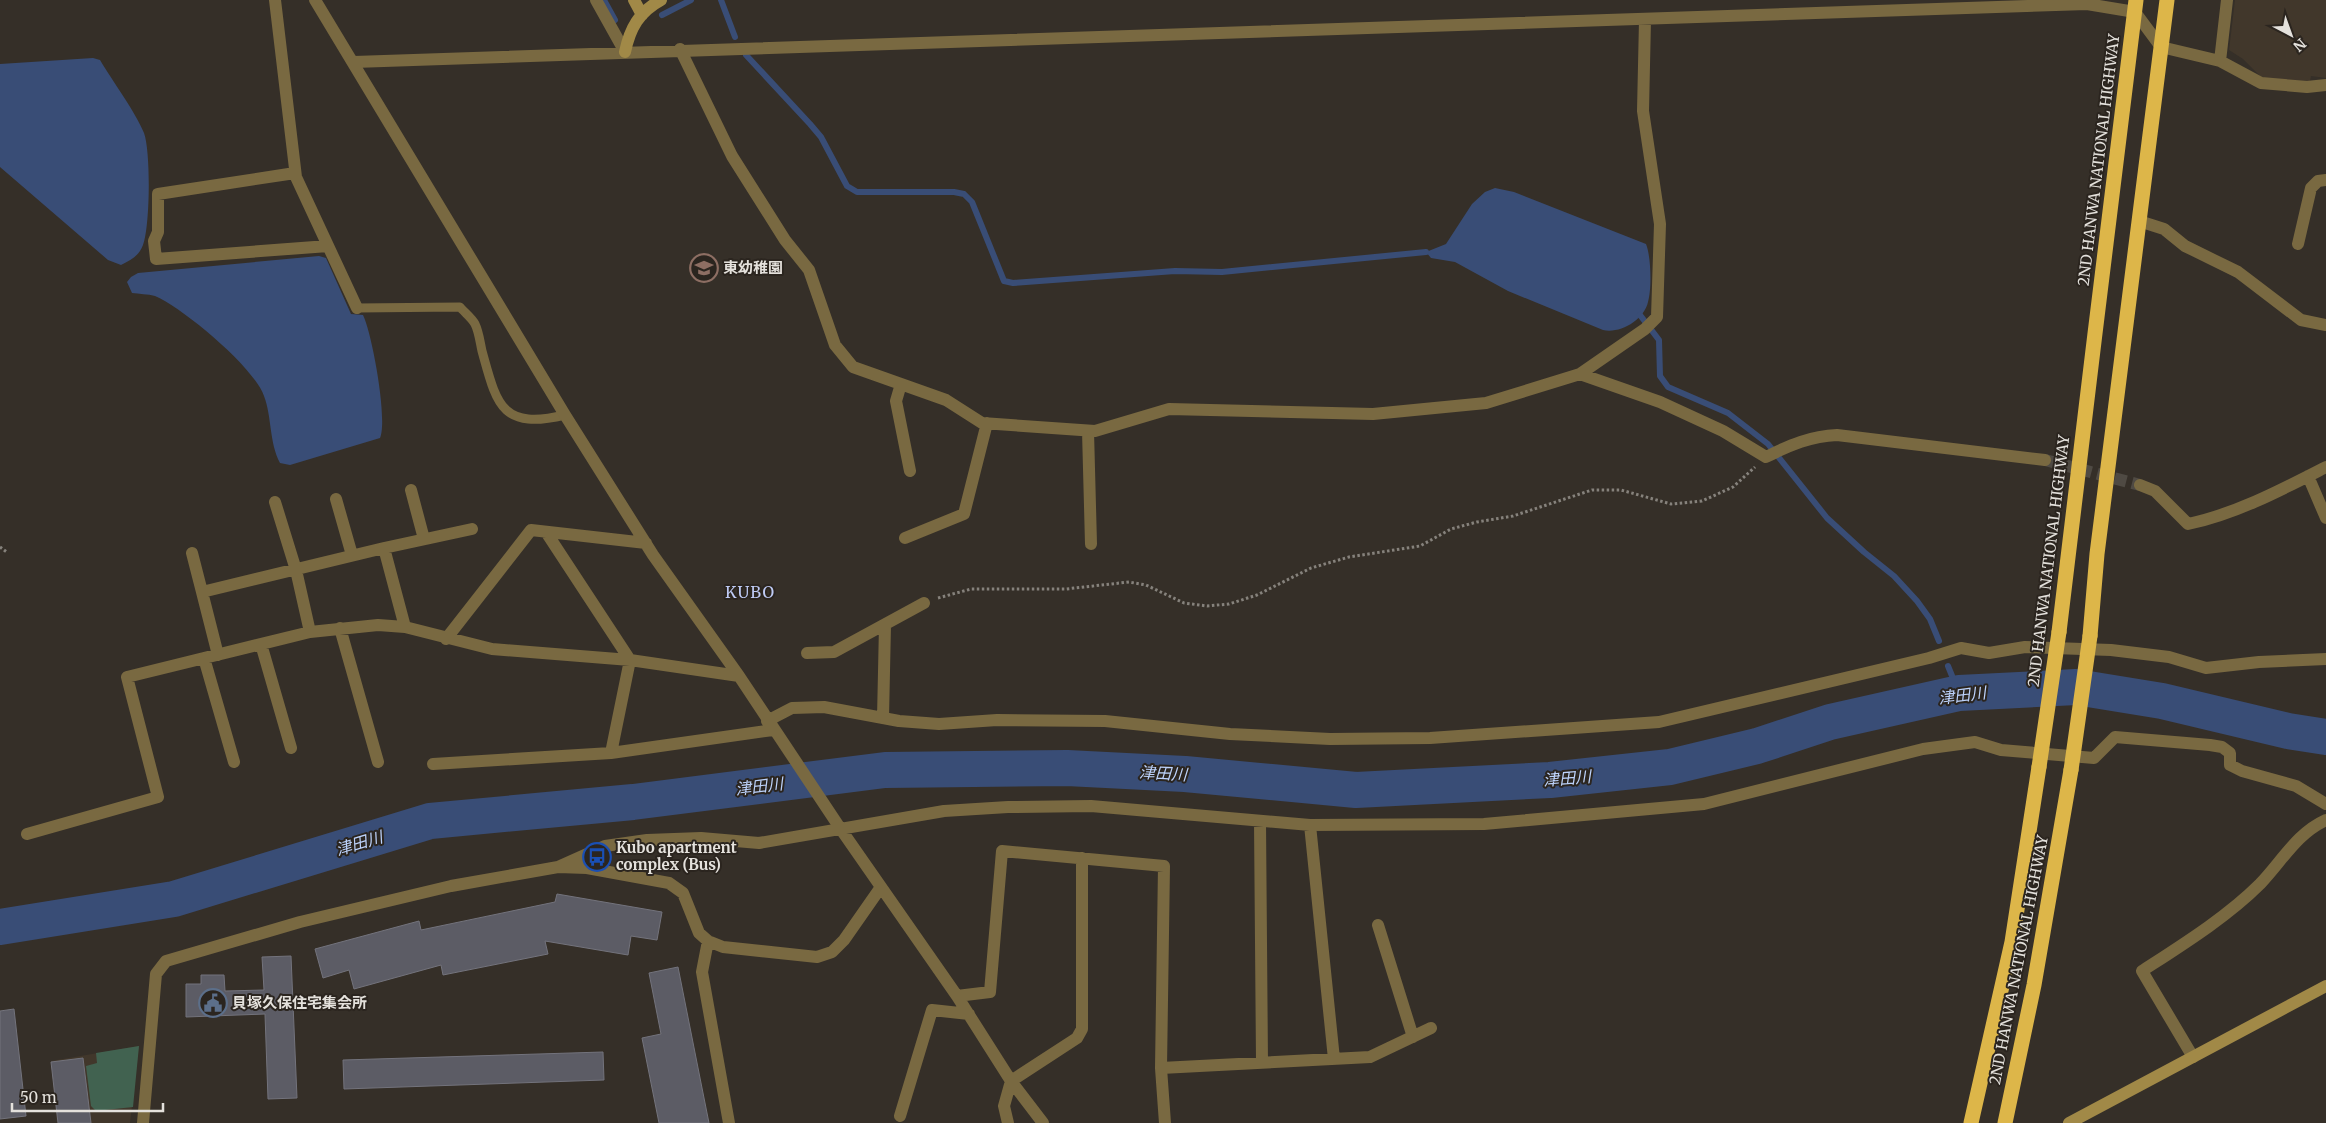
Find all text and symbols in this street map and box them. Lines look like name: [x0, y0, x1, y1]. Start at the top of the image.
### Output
north arrow: [2266, 10, 2316, 60]
street label: 2ND HANWA NATIONAL HIGHWAY: [2074, 33, 2123, 287]
text: N: [2289, 34, 2310, 55]
school or university icon: 東幼稚園: [689, 253, 719, 283]
place label: 東幼稚園: [723, 258, 783, 277]
street label: 2ND HANWA NATIONAL HIGHWAY: [2024, 434, 2073, 688]
district label: KUBO: [725, 582, 775, 602]
water label: 津田川: [1937, 682, 1989, 708]
water label: 津田川: [1139, 762, 1189, 784]
water label: 津田川: [1542, 766, 1594, 790]
water label: 津田川: [734, 773, 786, 799]
water label: 津田川: [333, 826, 387, 860]
street label: 2ND HANWA NATIONAL HIGHWAY: [1985, 833, 2052, 1086]
place label: Kubo apartment complex (Bus): [616, 838, 737, 874]
bus stop icon: Kubo apartment complex (Bus): [582, 842, 612, 872]
public building icon: 貝塚久保住宅集会所: [198, 988, 228, 1018]
place label: 貝塚久保住宅集会所: [232, 993, 367, 1012]
scale bar: [12, 1080, 164, 1112]
text: 50 m: [20, 1088, 57, 1107]

